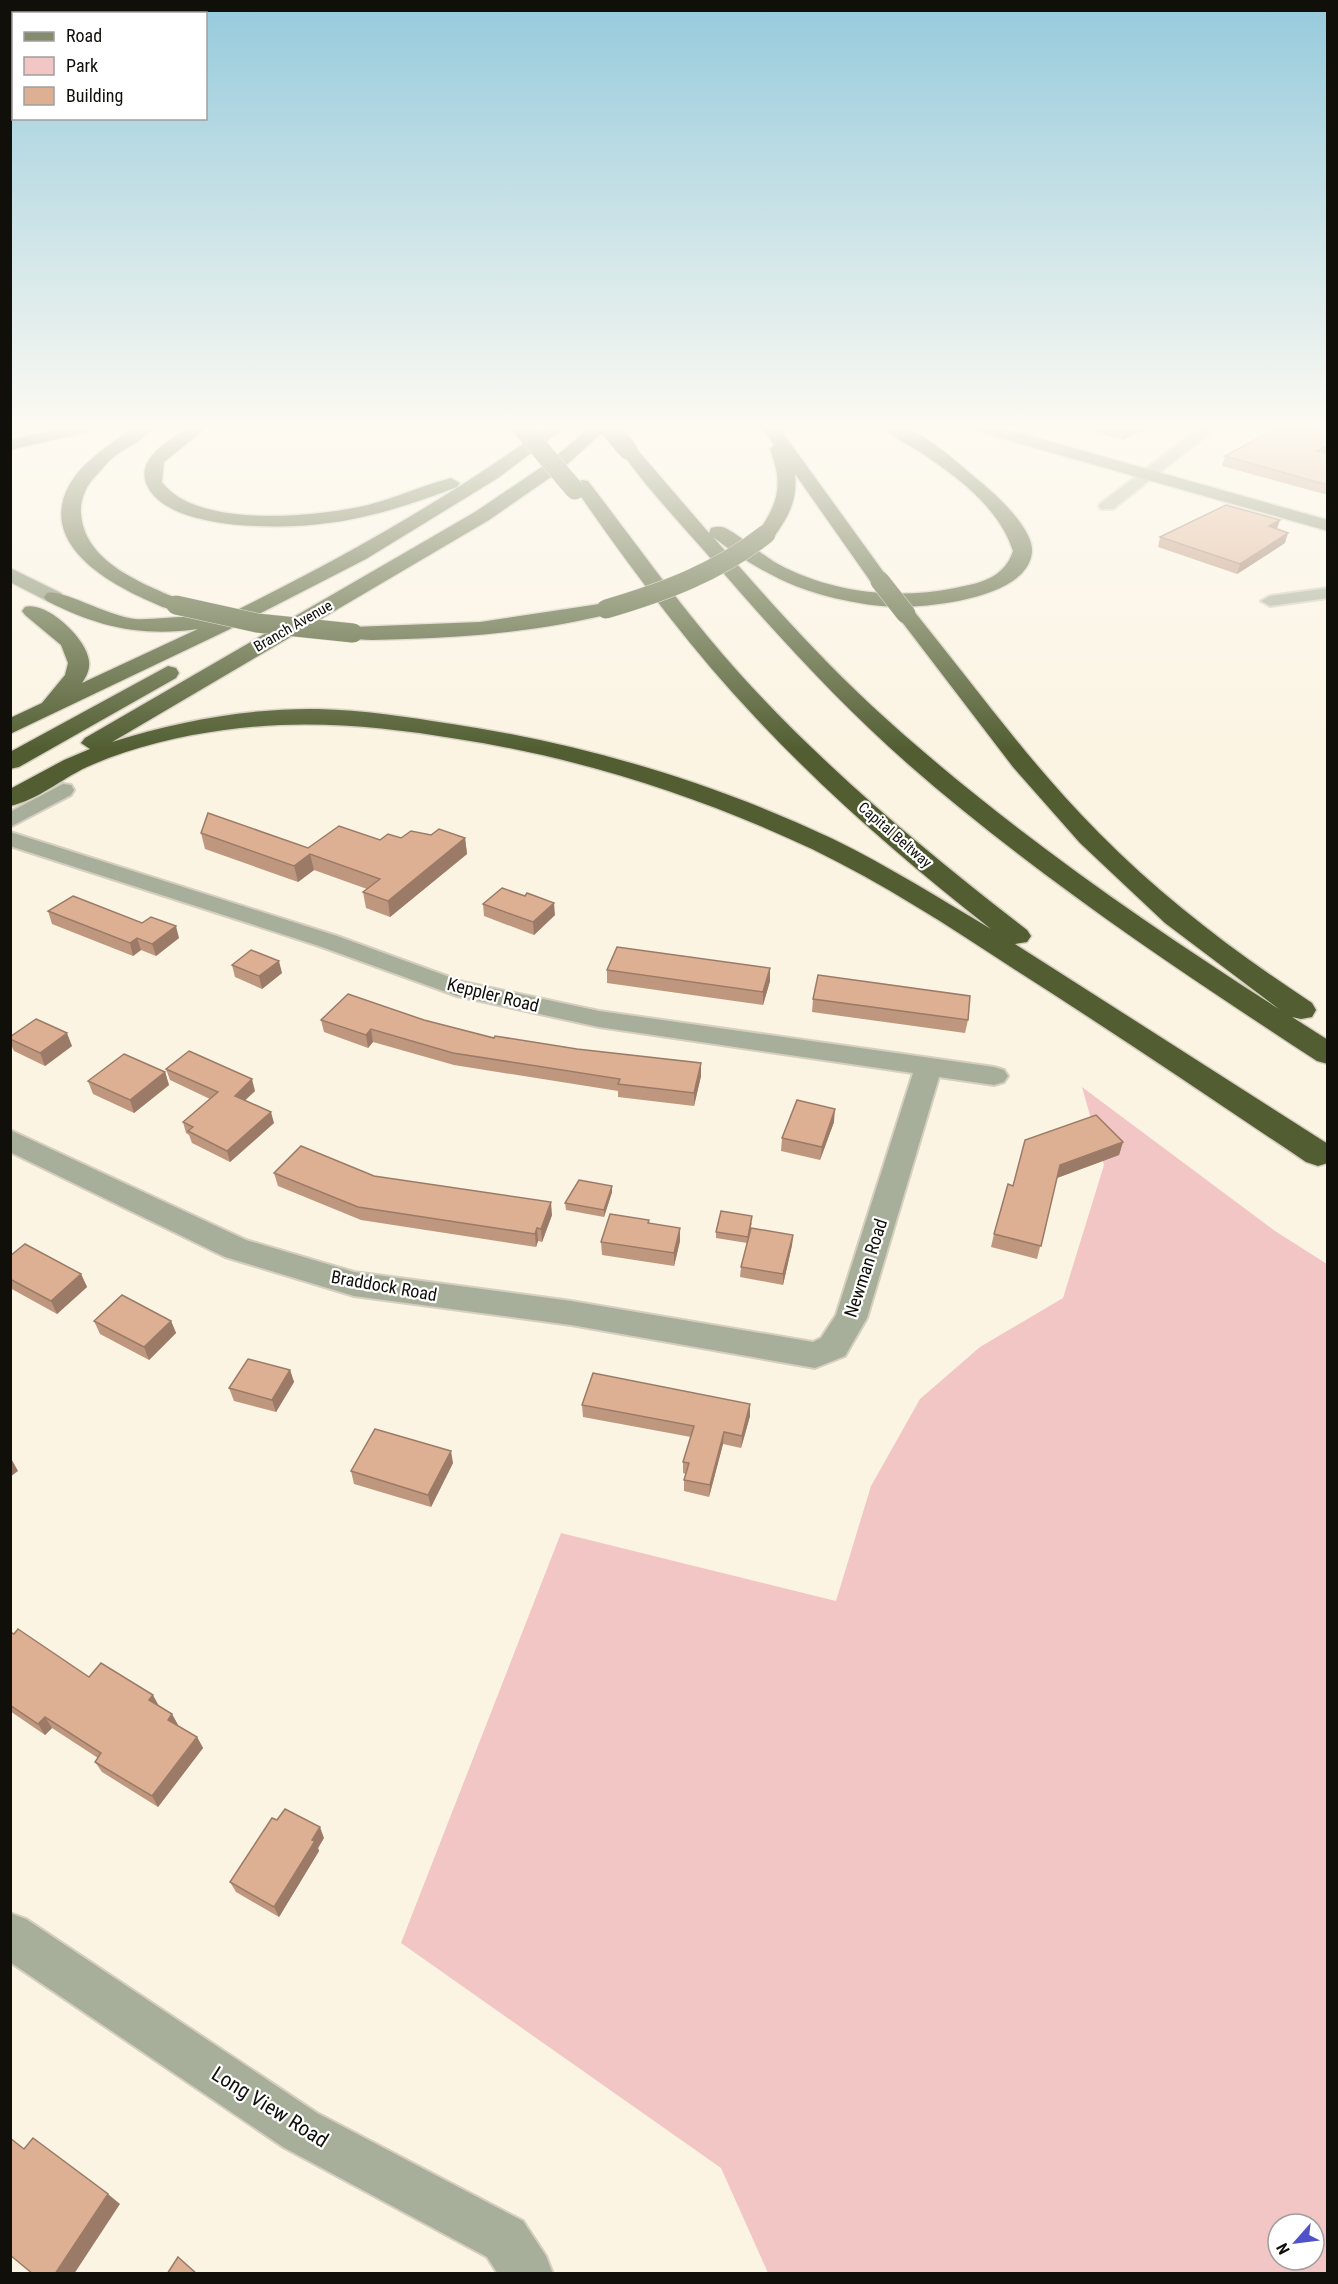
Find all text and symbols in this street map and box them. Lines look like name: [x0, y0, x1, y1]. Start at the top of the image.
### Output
legend: [12, 12, 207, 120]
text: Road: [66, 25, 102, 46]
text: Park: [66, 55, 98, 76]
text: Building: [66, 85, 123, 106]
street label: Branch Avenue: [251, 596, 335, 656]
street label: Capital Beltway: [855, 798, 935, 872]
street label: Keppler Road: [445, 973, 541, 1016]
street label: Newman Road: [840, 1216, 891, 1320]
street label: Braddock Road: [329, 1266, 439, 1305]
street label: Long View Road: [207, 2062, 333, 2152]
north arrow: [1266, 2212, 1326, 2272]
text: N: [1273, 2240, 1294, 2258]

